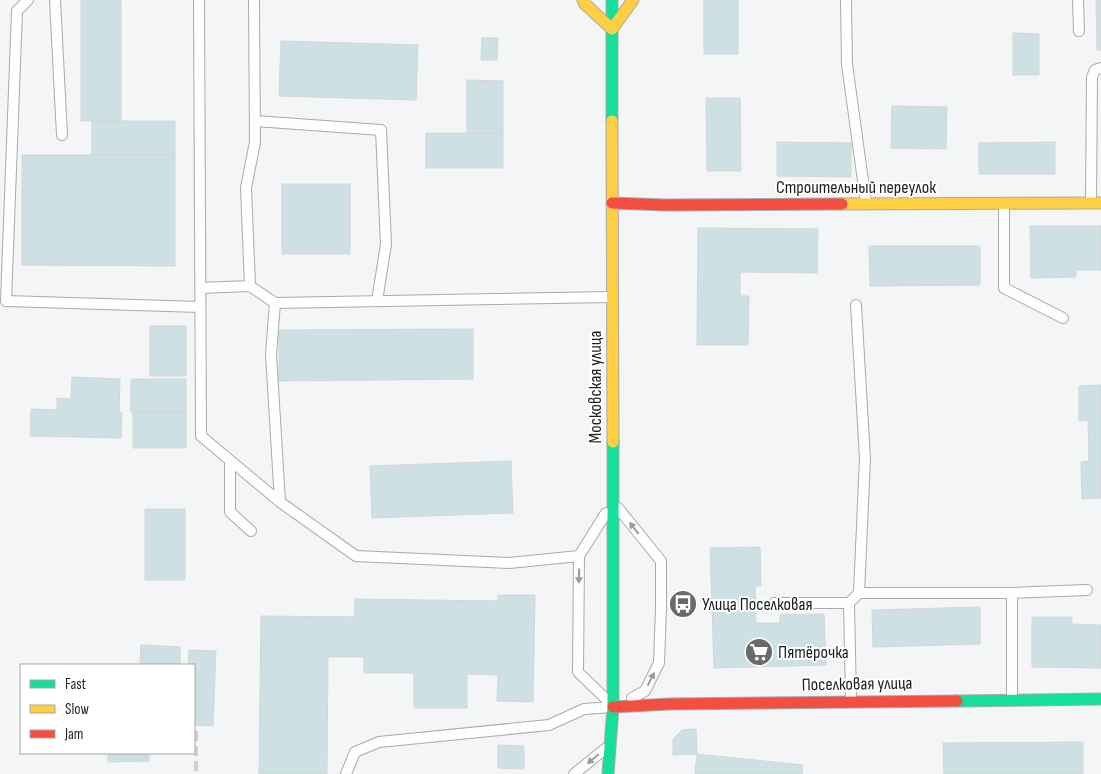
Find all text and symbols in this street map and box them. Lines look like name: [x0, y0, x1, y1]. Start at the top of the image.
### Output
street label: Строительный переулок: [776, 177, 936, 198]
street label: Московская улица: [585, 331, 606, 443]
one-way arrow: [629, 522, 640, 535]
one-way arrow: [575, 568, 583, 584]
bus stop icon: Улица Поселковая: [668, 589, 698, 619]
place label: Улица Поселковая: [702, 594, 813, 615]
supermarket icon: Пятёрочка: [744, 637, 774, 667]
place label: Пятёрочка: [778, 642, 849, 663]
legend: [20, 664, 195, 754]
one-way arrow: [647, 672, 655, 687]
street label: Поселковая улица: [801, 673, 913, 695]
text: Fast: [65, 675, 87, 694]
text: Slow: [65, 700, 89, 719]
text: Jam: [64, 725, 83, 744]
one-way arrow: [587, 753, 600, 764]

